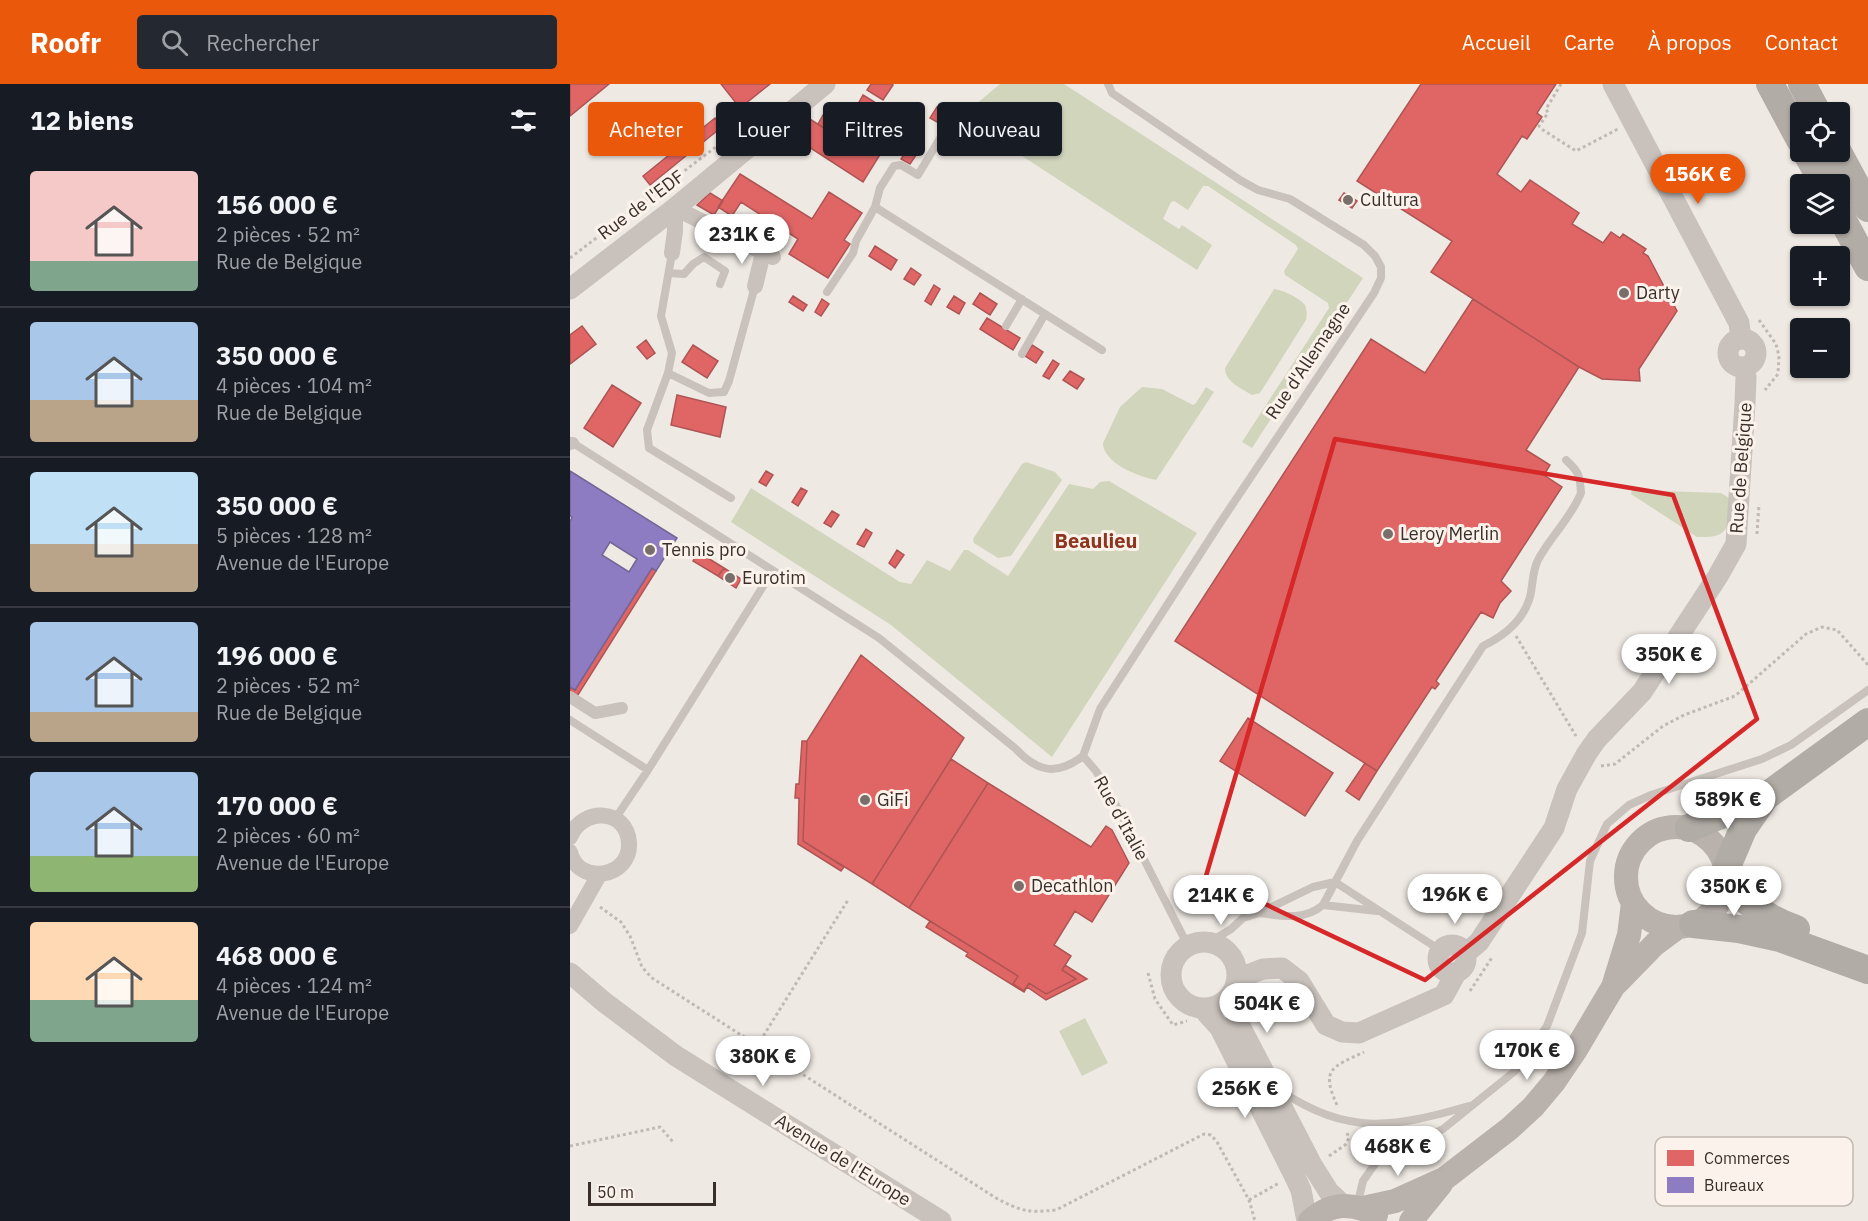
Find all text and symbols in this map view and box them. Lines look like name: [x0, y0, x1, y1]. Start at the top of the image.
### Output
search box: [137, 15, 557, 69]
text: Roofr: [30, 24, 101, 61]
icon: search: [158, 26, 191, 59]
text: Rechercher: [206, 28, 319, 57]
text: Accueil: [1462, 28, 1531, 56]
text: Carte: [1564, 28, 1615, 56]
text: À propos: [1648, 28, 1732, 56]
text: Contact: [1765, 28, 1838, 56]
chip: Acheter: [588, 102, 704, 156]
chip: Louer: [716, 102, 811, 156]
chip: Filtres: [823, 102, 925, 156]
chip: Nouveau: [937, 102, 1062, 156]
map controls: [1790, 102, 1850, 378]
button: locate: [1790, 102, 1850, 162]
text: 12 biens: [30, 103, 134, 137]
icon: filters: [507, 104, 540, 137]
pin: 156K €: [1649, 154, 1747, 205]
text: 156K €: [1664, 160, 1732, 187]
street label: Rue de l'EDF: [593, 165, 688, 245]
button: layers: [1790, 174, 1850, 234]
text: 156 000 €: [216, 187, 338, 221]
place label: Cultura: [1360, 188, 1419, 211]
marker: Cultura: [1341, 193, 1355, 207]
icon: home: [78, 195, 150, 267]
pin: 231K €: [693, 214, 791, 265]
text: 231K €: [708, 220, 776, 247]
text: 2 pièces · 52 m²: [216, 221, 360, 248]
button: +: [1790, 246, 1850, 306]
text: Rue de Belgique: [216, 248, 362, 275]
place label: Darty: [1636, 281, 1680, 304]
marker: Darty: [1617, 286, 1631, 300]
street label: Rue d'Allemagne: [1260, 298, 1355, 423]
button: −: [1790, 318, 1850, 378]
text: 350 000 €: [216, 338, 338, 372]
icon: home: [78, 346, 150, 418]
text: 4 pièces · 104 m²: [216, 372, 372, 399]
text: Rue de Belgique: [216, 399, 362, 426]
street label: Rue de Belgique: [1724, 401, 1757, 534]
text: 350 000 €: [216, 488, 338, 522]
icon: home: [78, 496, 150, 568]
text: 5 pièces · 128 m²: [216, 522, 372, 549]
place label: Leroy Merlin: [1400, 522, 1499, 545]
district label: Beaulieu: [1055, 527, 1137, 554]
marker: Leroy Merlin: [1381, 527, 1395, 541]
place label: Tennis pro: [662, 538, 746, 561]
marker: Tennis pro: [643, 543, 657, 557]
text: Avenue de l'Europe: [216, 549, 389, 576]
place label: Eurotim: [742, 566, 806, 589]
marker: Eurotim: [723, 571, 737, 585]
pin: 350K €: [1620, 634, 1718, 685]
text: 196 000 €: [216, 638, 338, 672]
text: 350K €: [1635, 640, 1703, 667]
icon: home: [78, 646, 150, 718]
text: 2 pièces · 52 m²: [216, 672, 360, 699]
text: Rue de Belgique: [216, 699, 362, 726]
street label: Rue d'Italie: [1089, 771, 1154, 864]
pin: 589K €: [1679, 779, 1777, 830]
text: 589K €: [1694, 785, 1762, 812]
text: 170 000 €: [216, 788, 338, 822]
place label: GiFi: [877, 788, 909, 811]
marker: GiFi: [858, 793, 872, 807]
icon: home: [78, 796, 150, 868]
text: 2 pièces · 60 m²: [216, 822, 360, 849]
text: Avenue de l'Europe: [216, 849, 389, 876]
pin: 350K €: [1685, 866, 1783, 917]
text: 350K €: [1700, 872, 1768, 899]
place label: Decathlon: [1031, 874, 1113, 897]
pin: 196K €: [1406, 874, 1504, 925]
pin: 214K €: [1172, 875, 1270, 926]
marker: Decathlon: [1012, 879, 1026, 893]
text: 196K €: [1421, 880, 1489, 907]
text: 214K €: [1187, 881, 1255, 908]
text: 468 000 €: [216, 938, 338, 972]
icon: home: [78, 946, 150, 1018]
text: 4 pièces · 124 m²: [216, 972, 372, 999]
pin: 504K €: [1218, 983, 1316, 1034]
text: 504K €: [1233, 989, 1301, 1016]
text: Avenue de l'Europe: [216, 999, 389, 1026]
pin: 170K €: [1478, 1030, 1576, 1081]
pin: 380K €: [714, 1036, 812, 1087]
text: 170K €: [1493, 1036, 1561, 1063]
text: 380K €: [729, 1042, 797, 1069]
pin: 256K €: [1196, 1068, 1294, 1119]
text: 256K €: [1211, 1074, 1279, 1101]
street label: Avenue de l'Europe: [771, 1109, 916, 1211]
pin: 468K €: [1349, 1126, 1447, 1177]
text: 468K €: [1364, 1132, 1432, 1159]
legend: [1655, 1137, 1853, 1206]
text: Commerces: [1704, 1148, 1790, 1168]
text: Bureaux: [1704, 1175, 1764, 1195]
scale bar: [588, 1179, 716, 1206]
text: 50 m: [597, 1182, 634, 1202]

